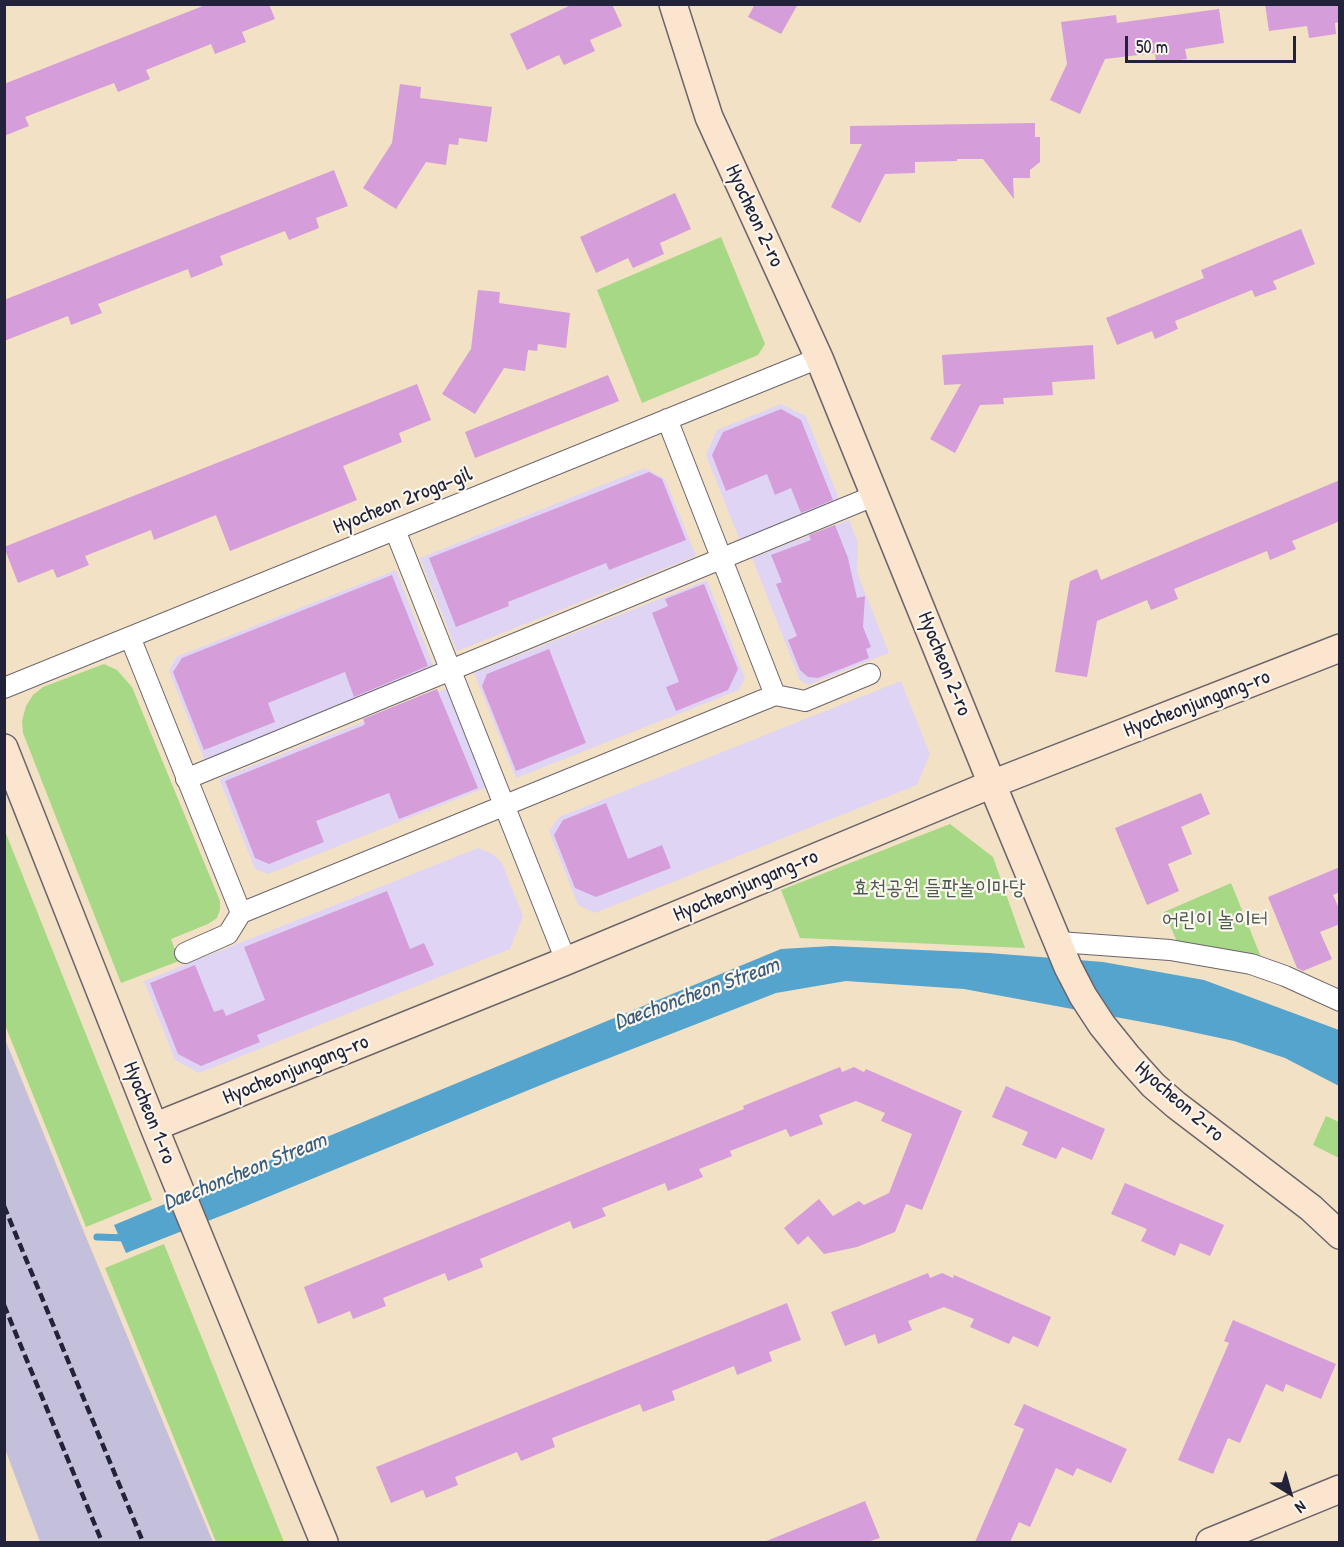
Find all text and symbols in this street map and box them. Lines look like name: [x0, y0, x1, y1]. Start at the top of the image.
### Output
scale bar: [1128, 24, 1299, 62]
text: 50 m: [1136, 34, 1168, 59]
street label: Hyocheon 2-ro: [719, 161, 789, 271]
street label: Hyocheon 2roga-gil: [330, 462, 476, 540]
street label: Hyocheon 2-ro: [912, 608, 976, 720]
street label: Hyocheonjungang-ro: [1120, 665, 1274, 743]
street label: Hyocheonjungang-ro: [670, 844, 822, 928]
park label: 효천공원 들판놀이마당: [852, 875, 1026, 901]
park label: 어린이 놀이터: [1162, 907, 1268, 933]
water label: Daechoncheon Stream: [611, 952, 783, 1036]
street label: Hyocheonjungang-ro: [220, 1029, 372, 1111]
street label: Hyocheon 2-ro: [1129, 1056, 1229, 1148]
street label: Hyocheon 1-ro: [117, 1058, 181, 1168]
water label: Daechoncheon Stream: [160, 1127, 330, 1217]
north arrow: [1260, 1463, 1320, 1523]
text: N: [1291, 1496, 1311, 1519]

